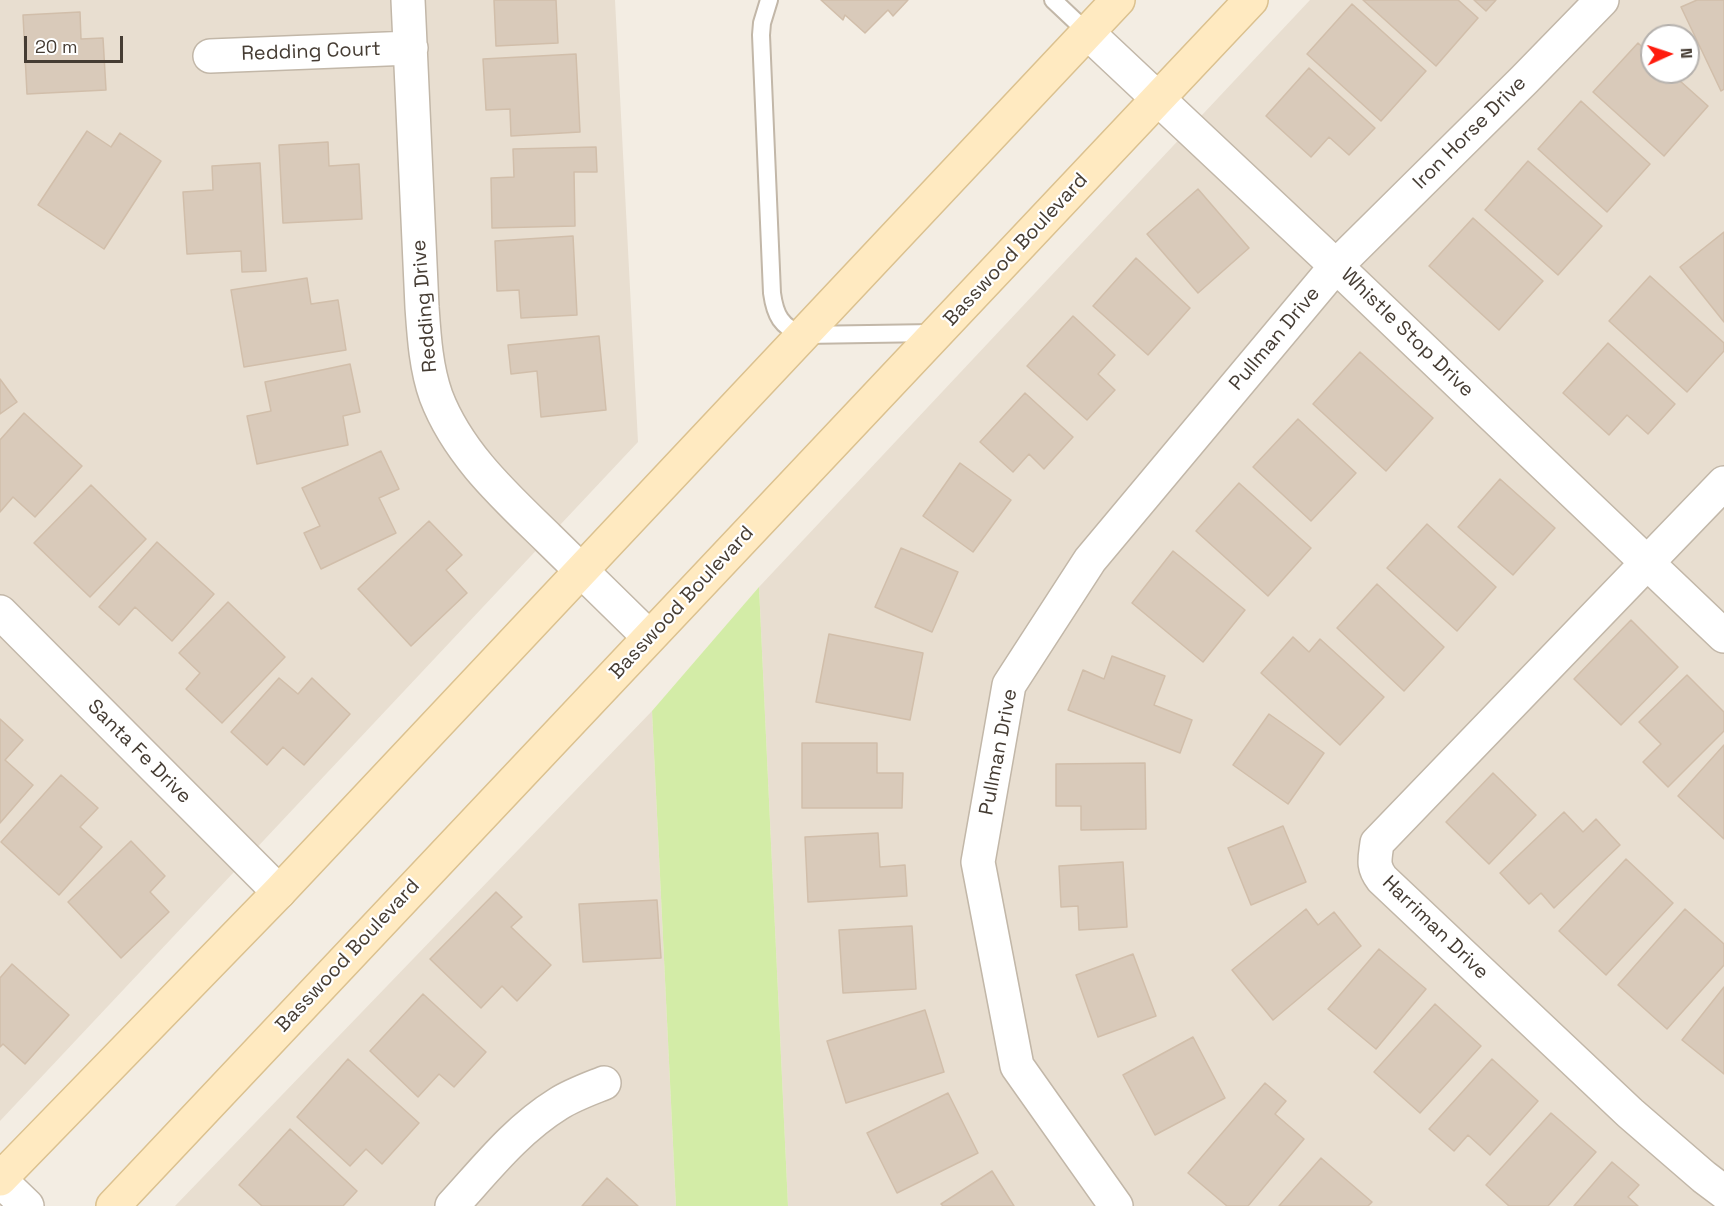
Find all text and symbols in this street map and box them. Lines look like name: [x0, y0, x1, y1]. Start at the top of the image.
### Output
scale bar: [27, 24, 126, 62]
north arrow: [1640, 24, 1700, 84]
text: 20 m: [35, 35, 78, 58]
street label: Redding Court: [241, 38, 381, 66]
text: N: [1676, 47, 1697, 59]
street label: Iron Horse Drive: [1408, 71, 1532, 195]
street label: Basswood Boulevard: [939, 169, 1093, 331]
street label: Redding Drive: [407, 239, 443, 373]
street label: Whistle Stop Drive: [1336, 263, 1478, 403]
street label: Pullman Drive: [1225, 282, 1325, 396]
street label: Basswood Boulevard: [605, 522, 759, 684]
street label: Pullman Drive: [975, 687, 1023, 817]
street label: Santa Fe Drive: [82, 695, 196, 809]
street label: Harriman Drive: [1377, 871, 1493, 985]
street label: Basswood Boulevard: [271, 875, 425, 1037]

